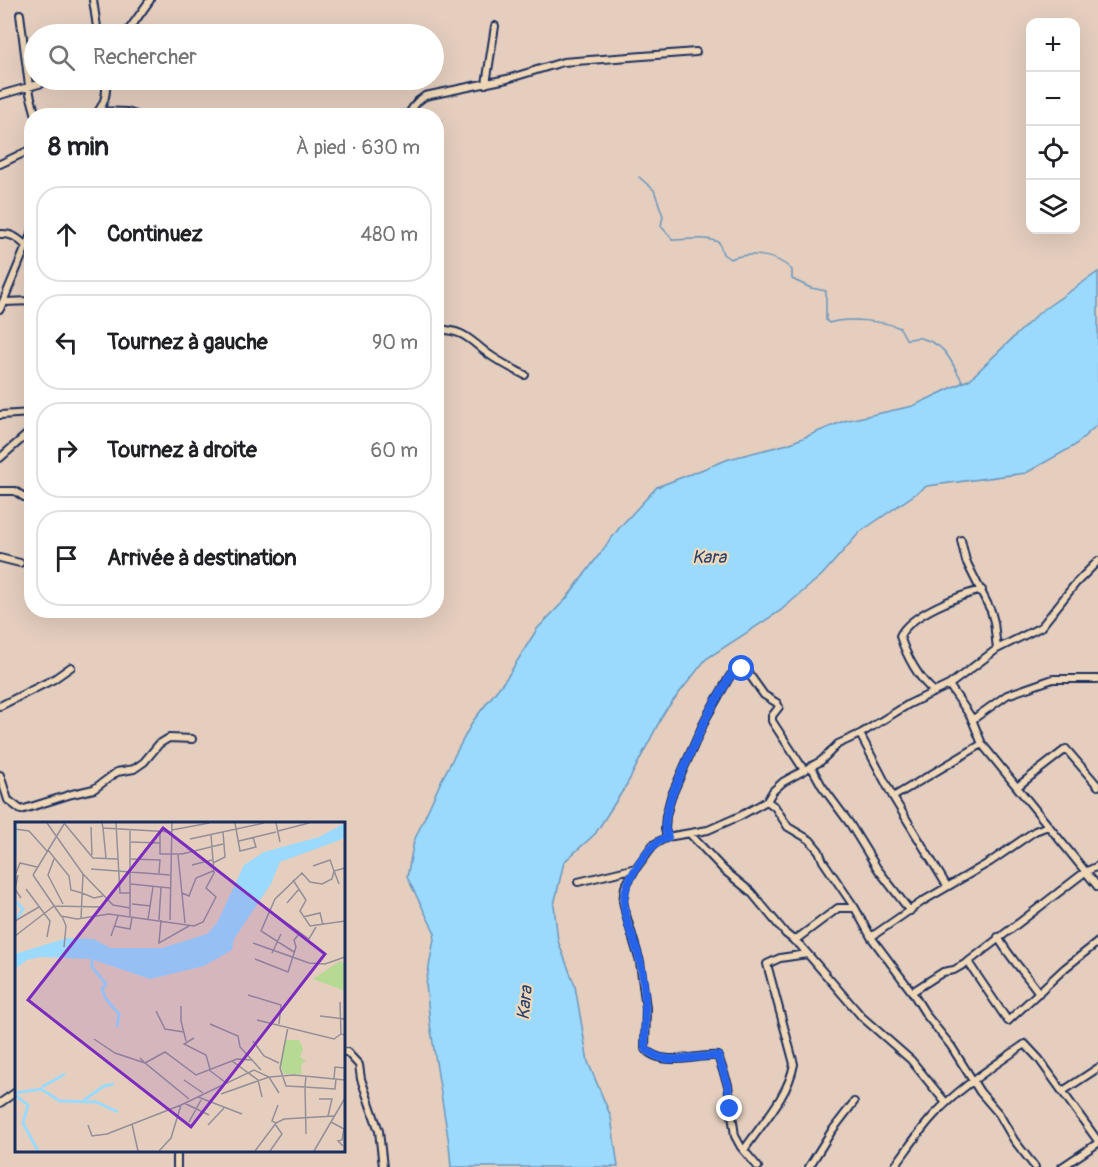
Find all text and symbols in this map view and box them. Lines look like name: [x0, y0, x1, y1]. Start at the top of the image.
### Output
map controls: [1026, 18, 1080, 234]
button: +: [1026, 18, 1080, 72]
search box: [24, 24, 444, 90]
icon: search: [45, 41, 78, 74]
text: Rechercher: [93, 43, 197, 71]
button: −: [1026, 72, 1080, 126]
button: locate: [1026, 126, 1080, 180]
text: 8 min: [48, 131, 109, 163]
text: À pied · 630 m: [296, 135, 420, 160]
button: layers: [1026, 180, 1080, 234]
icon: ahead: [50, 218, 83, 251]
text: Continuez: [107, 220, 203, 248]
text: 480 m: [361, 222, 418, 247]
icon: left: [50, 326, 83, 359]
text: Tournez à gauche: [107, 328, 268, 356]
text: 90 m: [372, 330, 418, 355]
icon: right: [50, 434, 83, 467]
text: Tournez à droite: [107, 436, 257, 464]
text: 60 m: [371, 438, 418, 463]
icon: arrive: [50, 542, 83, 575]
text: Arrivée à destination: [107, 544, 297, 572]
water label: Kara: [692, 546, 728, 569]
route start: [728, 655, 754, 681]
inset map: [15, 822, 345, 1152]
water label: Kara: [512, 983, 538, 1021]
route end: [716, 1095, 742, 1121]

